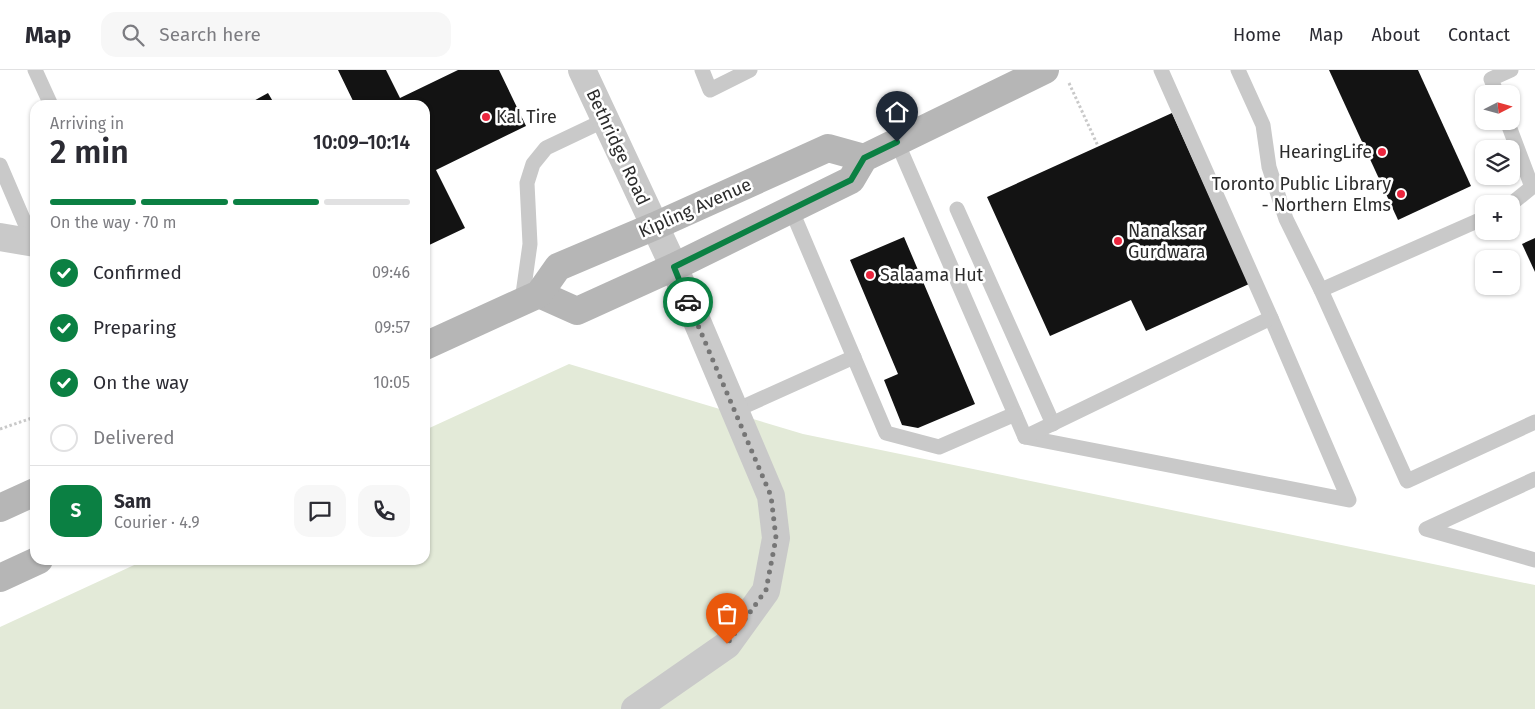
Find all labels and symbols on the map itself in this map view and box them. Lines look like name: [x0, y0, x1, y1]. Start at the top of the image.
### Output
street label: Bethridge Road: [581, 85, 655, 209]
north arrow: [1475, 85, 1520, 130]
pin: [876, 91, 918, 142]
place label: Kal Tire: [496, 106, 557, 128]
marker: Kal Tire: [480, 111, 492, 123]
place label: HearingLife: [1279, 141, 1372, 163]
marker: HearingLife: [1376, 146, 1388, 158]
street label: Kipling Avenue: [635, 173, 755, 243]
place label: Toronto Public Library - Northern Elms: [1212, 173, 1391, 216]
marker: Toronto Public Library - Northern Elms: [1395, 188, 1407, 200]
place label: Nanaksar Gurdwara: [1128, 220, 1206, 263]
marker: Nanaksar Gurdwara: [1112, 235, 1124, 247]
place label: Salaama Hut: [880, 264, 984, 286]
marker: Salaama Hut: [864, 269, 876, 281]
courier: [663, 277, 713, 327]
pin: [706, 593, 748, 644]

